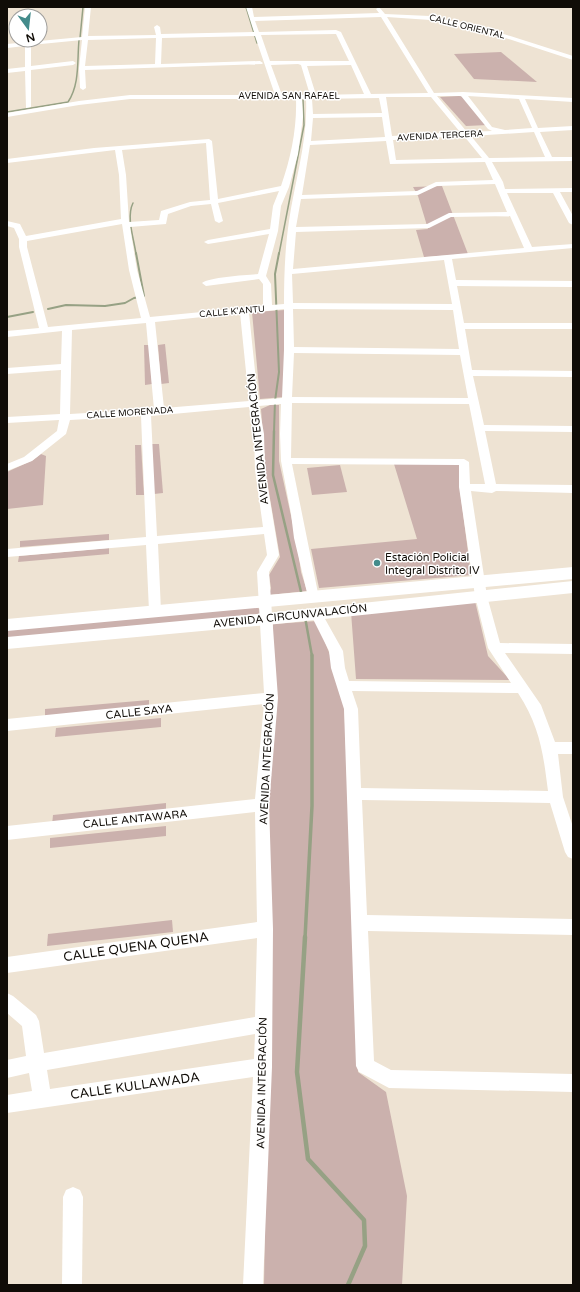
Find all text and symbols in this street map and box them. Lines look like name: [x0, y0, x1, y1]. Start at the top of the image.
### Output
north arrow: [8, 8, 48, 48]
street label: CALLE ORIENTAL: [428, 12, 507, 42]
text: N: [25, 30, 36, 45]
street label: AVENIDA SAN RAFAEL: [238, 91, 340, 102]
street label: AVENIDA TERCERA: [397, 128, 484, 144]
street label: CALLE K'ANTU: [199, 304, 265, 320]
street label: AVENIDA INTEGRACIÓN: [244, 373, 271, 505]
street label: CALLE MORENADA: [86, 404, 174, 422]
place label: Estación Policial Integral Distrito IV: [385, 551, 480, 577]
marker: Estación Policial Integral Distrito IV: [372, 558, 382, 568]
street label: AVENIDA CIRCUNVALACIÓN: [212, 600, 368, 631]
street label: AVENIDA INTEGRACIÓN: [256, 693, 277, 825]
street label: CALLE SAYA: [105, 702, 173, 722]
street label: CALLE ANTAWARA: [82, 807, 188, 831]
street label: CALLE QUENA QUENA: [62, 929, 210, 965]
street label: AVENIDA INTEGRACIÓN: [253, 1017, 270, 1149]
street label: CALLE KULLAWADA: [69, 1069, 201, 1103]

